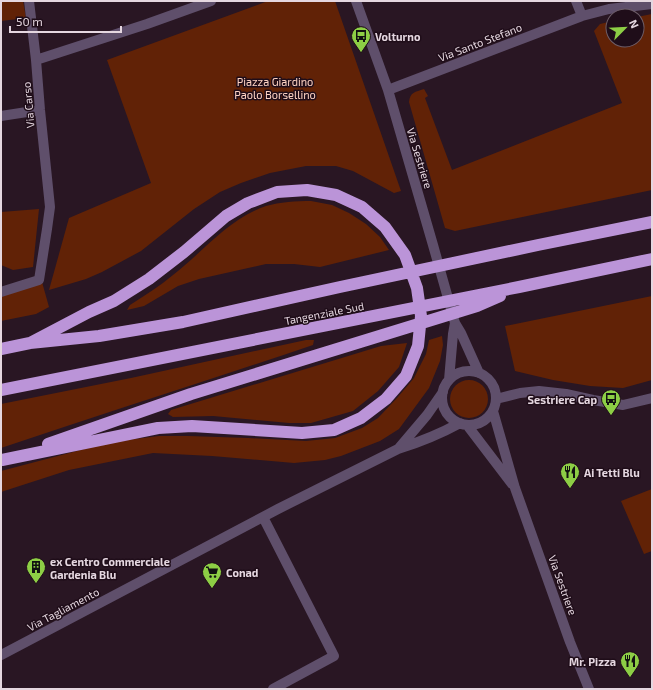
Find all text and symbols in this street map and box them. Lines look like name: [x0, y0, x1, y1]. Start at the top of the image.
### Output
scale bar: [10, 8, 121, 34]
north arrow: [605, 8, 645, 48]
text: 50 m: [16, 14, 43, 28]
text: N: [627, 17, 642, 30]
street label: Via Santo Stefano: [436, 20, 524, 64]
bus stop icon: Volturno: [350, 25, 372, 53]
place label: Volturno: [375, 30, 421, 43]
park label: Piazza Giardino Paolo Borsellino: [234, 75, 316, 101]
street label: Via Carso: [19, 81, 37, 129]
street label: Via Sestriere: [405, 126, 435, 190]
street label: Tangenziale Sud: [283, 299, 365, 327]
bus stop icon: Sestriere Cap: [600, 388, 622, 416]
place label: Sestriere Cap: [528, 393, 597, 406]
restaurant icon: Ai Tetti Blu: [559, 461, 581, 489]
place label: Ai Tetti Blu: [584, 466, 640, 479]
street label: Via Sestriere: [546, 553, 580, 617]
place label: ex Centro Commerciale Gardenia Blu: [50, 555, 170, 581]
building icon: ex Centro Commerciale Gardenia Blu: [25, 556, 47, 584]
supermarket icon: Conad: [201, 561, 223, 589]
place label: Conad: [226, 566, 258, 579]
street label: Via Tagliamento: [25, 585, 101, 633]
restaurant icon: Mr. Pizza: [619, 650, 641, 678]
place label: Mr. Pizza: [569, 655, 616, 668]

